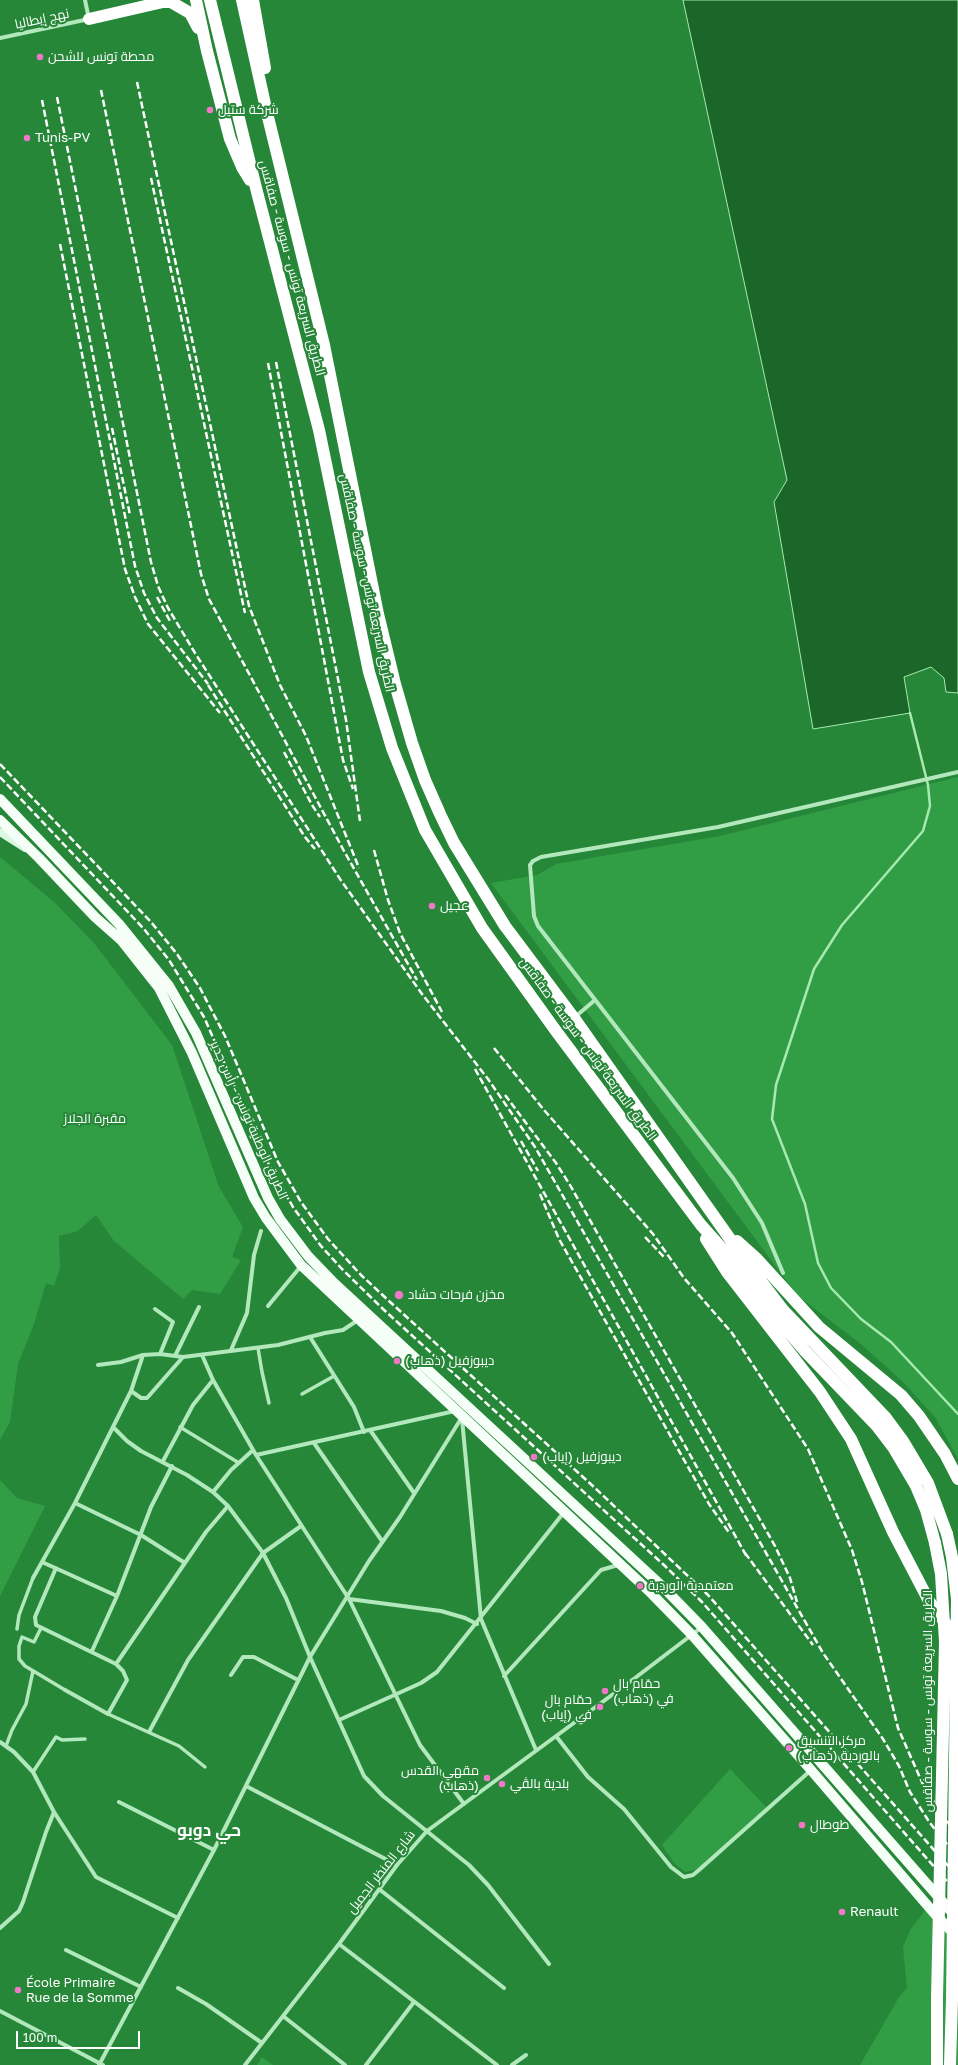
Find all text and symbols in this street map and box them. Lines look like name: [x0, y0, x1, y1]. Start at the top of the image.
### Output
street label: نهج إيطاليا: [13, 6, 71, 32]
place label: محطة تونس للشحن: [48, 49, 154, 65]
marker: محطة تونس للشحن: [35, 52, 45, 62]
place label: شركة ستيل: [218, 102, 279, 118]
marker: شركة ستيل: [205, 105, 215, 115]
place label: Tunis-PV: [35, 130, 90, 146]
marker: Tunis-PV: [22, 133, 32, 143]
street label: الطريق السريعة تونس - سوسة - صفاقس: [256, 158, 328, 378]
street label: الطريق السريعة تونس - سوسة - صفاقس: [336, 473, 398, 693]
place label: عجيل: [440, 898, 468, 914]
marker: عجيل: [427, 901, 437, 911]
street label: الطريق السريعة تونس - سوسة - صفاقس: [516, 954, 660, 1144]
street label: الطريق الوطنية تونس - رأس جدير: [207, 1038, 291, 1202]
park label: مقبرة الجلاز: [64, 1111, 126, 1127]
place label: مخزن فرحات حشاد: [408, 1287, 505, 1303]
marker: مخزن فرحات حشاد: [393, 1289, 405, 1301]
place label: ديبوزفيل (ذهاب): [405, 1353, 494, 1369]
marker: ديبوزفيل (ذهاب): [392, 1356, 402, 1366]
place label: ديبوزفيل (إياب): [542, 1449, 622, 1465]
marker: ديبوزفيل (إياب): [529, 1452, 539, 1462]
place label: معتمدية الوردية: [648, 1578, 734, 1594]
marker: معتمدية الوردية: [635, 1581, 645, 1591]
street label: الطريق السريعة تونس - سوسة - صفاقس: [920, 1590, 936, 1812]
place label: حمّام بال في (ذهاب): [613, 1676, 674, 1707]
marker: حمّام بال في (ذهاب): [600, 1686, 610, 1696]
place label: حمّام بال في (إياب): [541, 1692, 592, 1723]
marker: حمّام بال في (إياب): [595, 1702, 605, 1712]
place label: مركز التنسيق بالوردية (ذهاب): [797, 1733, 880, 1764]
marker: مركز التنسيق بالوردية (ذهاب): [784, 1743, 794, 1753]
place label: مقهي القدس (ذهاب): [401, 1763, 479, 1794]
marker: مقهي القدس (ذهاب): [482, 1773, 492, 1783]
place label: بلدية بالڤي: [510, 1776, 569, 1792]
marker: بلدية بالڤي: [497, 1779, 507, 1789]
place label: طوطال: [810, 1817, 849, 1833]
marker: طوطال: [797, 1820, 807, 1830]
district label: حي دوبو: [177, 1821, 241, 1841]
street label: شارع المنظر الجميل: [344, 1827, 418, 1917]
place label: Renault: [850, 1904, 899, 1920]
marker: Renault: [837, 1907, 847, 1917]
place label: École Primaire Rue de la Somme: [26, 1975, 133, 2006]
marker: École Primaire Rue de la Somme: [13, 1985, 23, 1995]
scale bar: [18, 2023, 142, 2049]
text: 100 m: [23, 2030, 57, 2045]

